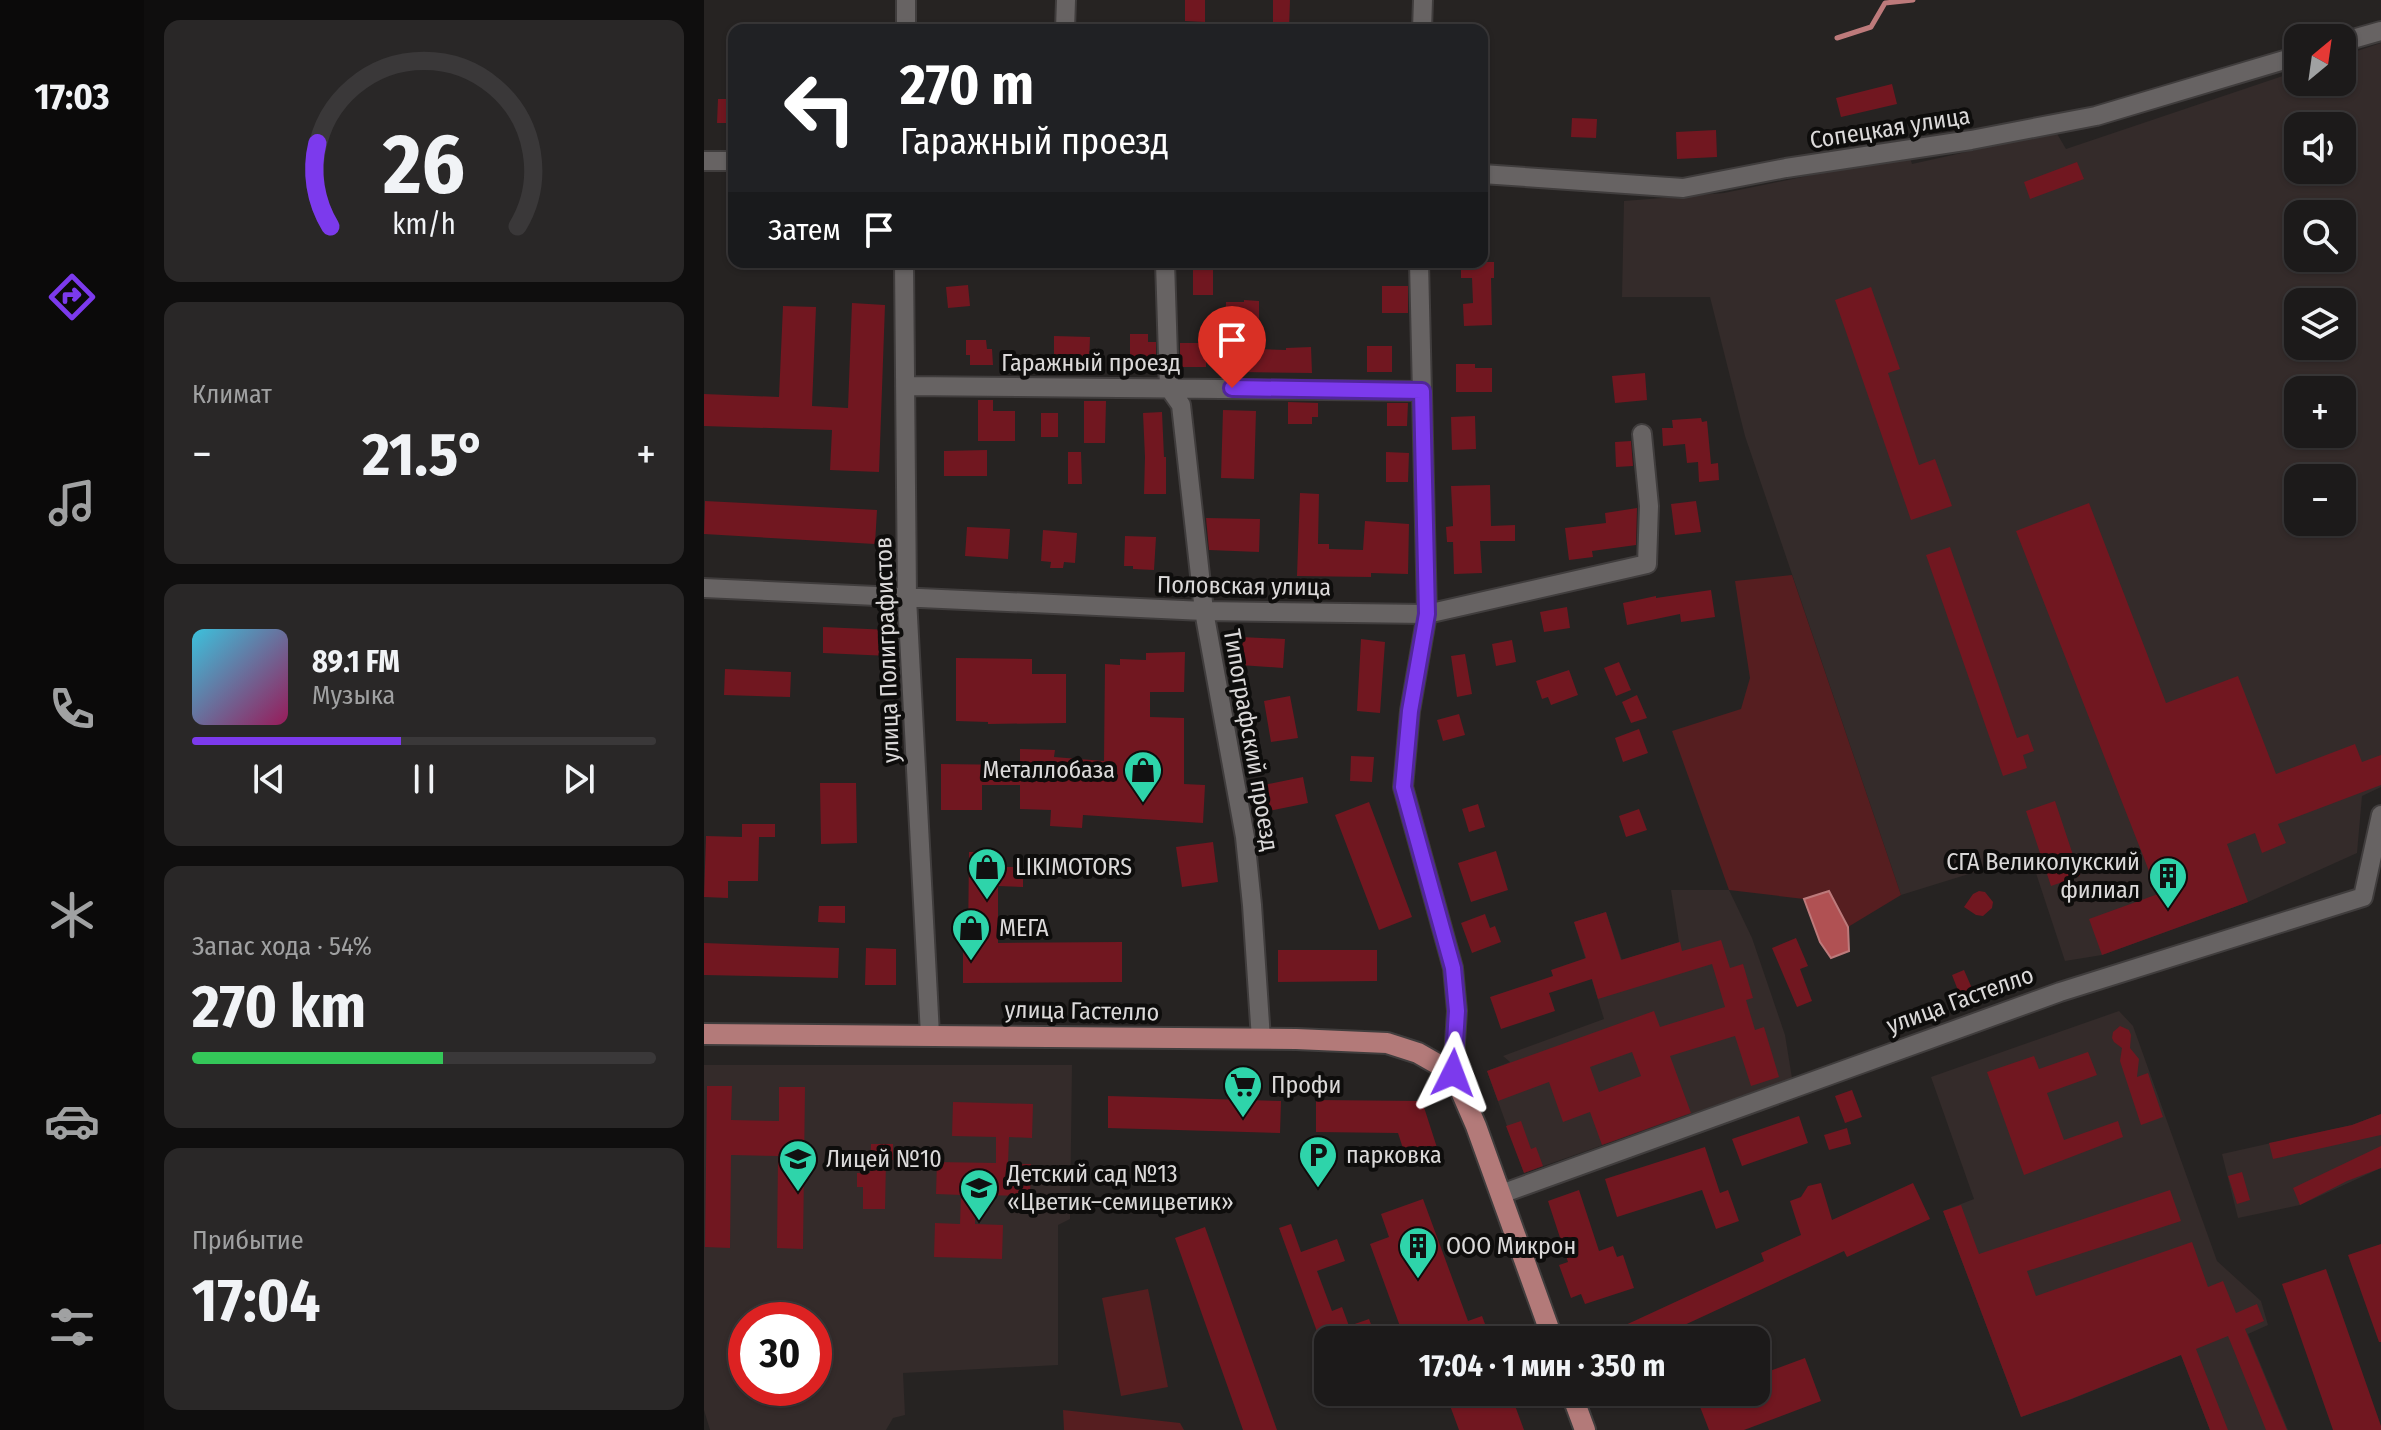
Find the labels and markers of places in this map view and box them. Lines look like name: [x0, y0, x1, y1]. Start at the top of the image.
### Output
pin: [1198, 306, 1266, 388]
shop icon: Металлобаза: [1122, 749, 1164, 804]
place label: Металлобаза: [982, 756, 1115, 784]
shop icon: LIKIMOTORS: [966, 846, 1008, 901]
place label: СГА Великолукский филиал: [1946, 848, 2140, 904]
place label: LIKIMOTORS: [1015, 853, 1132, 881]
building icon: СГА Великолукский филиал: [2147, 855, 2189, 910]
shop icon: МЕГА: [950, 907, 992, 962]
place label: МЕГА: [999, 914, 1049, 942]
supermarket icon: Профи: [1222, 1064, 1264, 1119]
place label: Профи: [1271, 1071, 1341, 1099]
parking icon: парковка: [1297, 1134, 1339, 1189]
school or university icon: Лицей №10: [777, 1138, 819, 1193]
place label: парковка: [1346, 1141, 1442, 1169]
place label: Лицей №10: [826, 1145, 942, 1173]
place label: Детский сад №13 «Цветик–семицветик»: [1006, 1160, 1234, 1216]
school or university icon: Детский сад №13 «Цветик–семицветик»: [958, 1167, 1000, 1222]
building icon: ООО Микрон: [1397, 1225, 1439, 1280]
place label: ООО Микрон: [1446, 1232, 1576, 1260]

